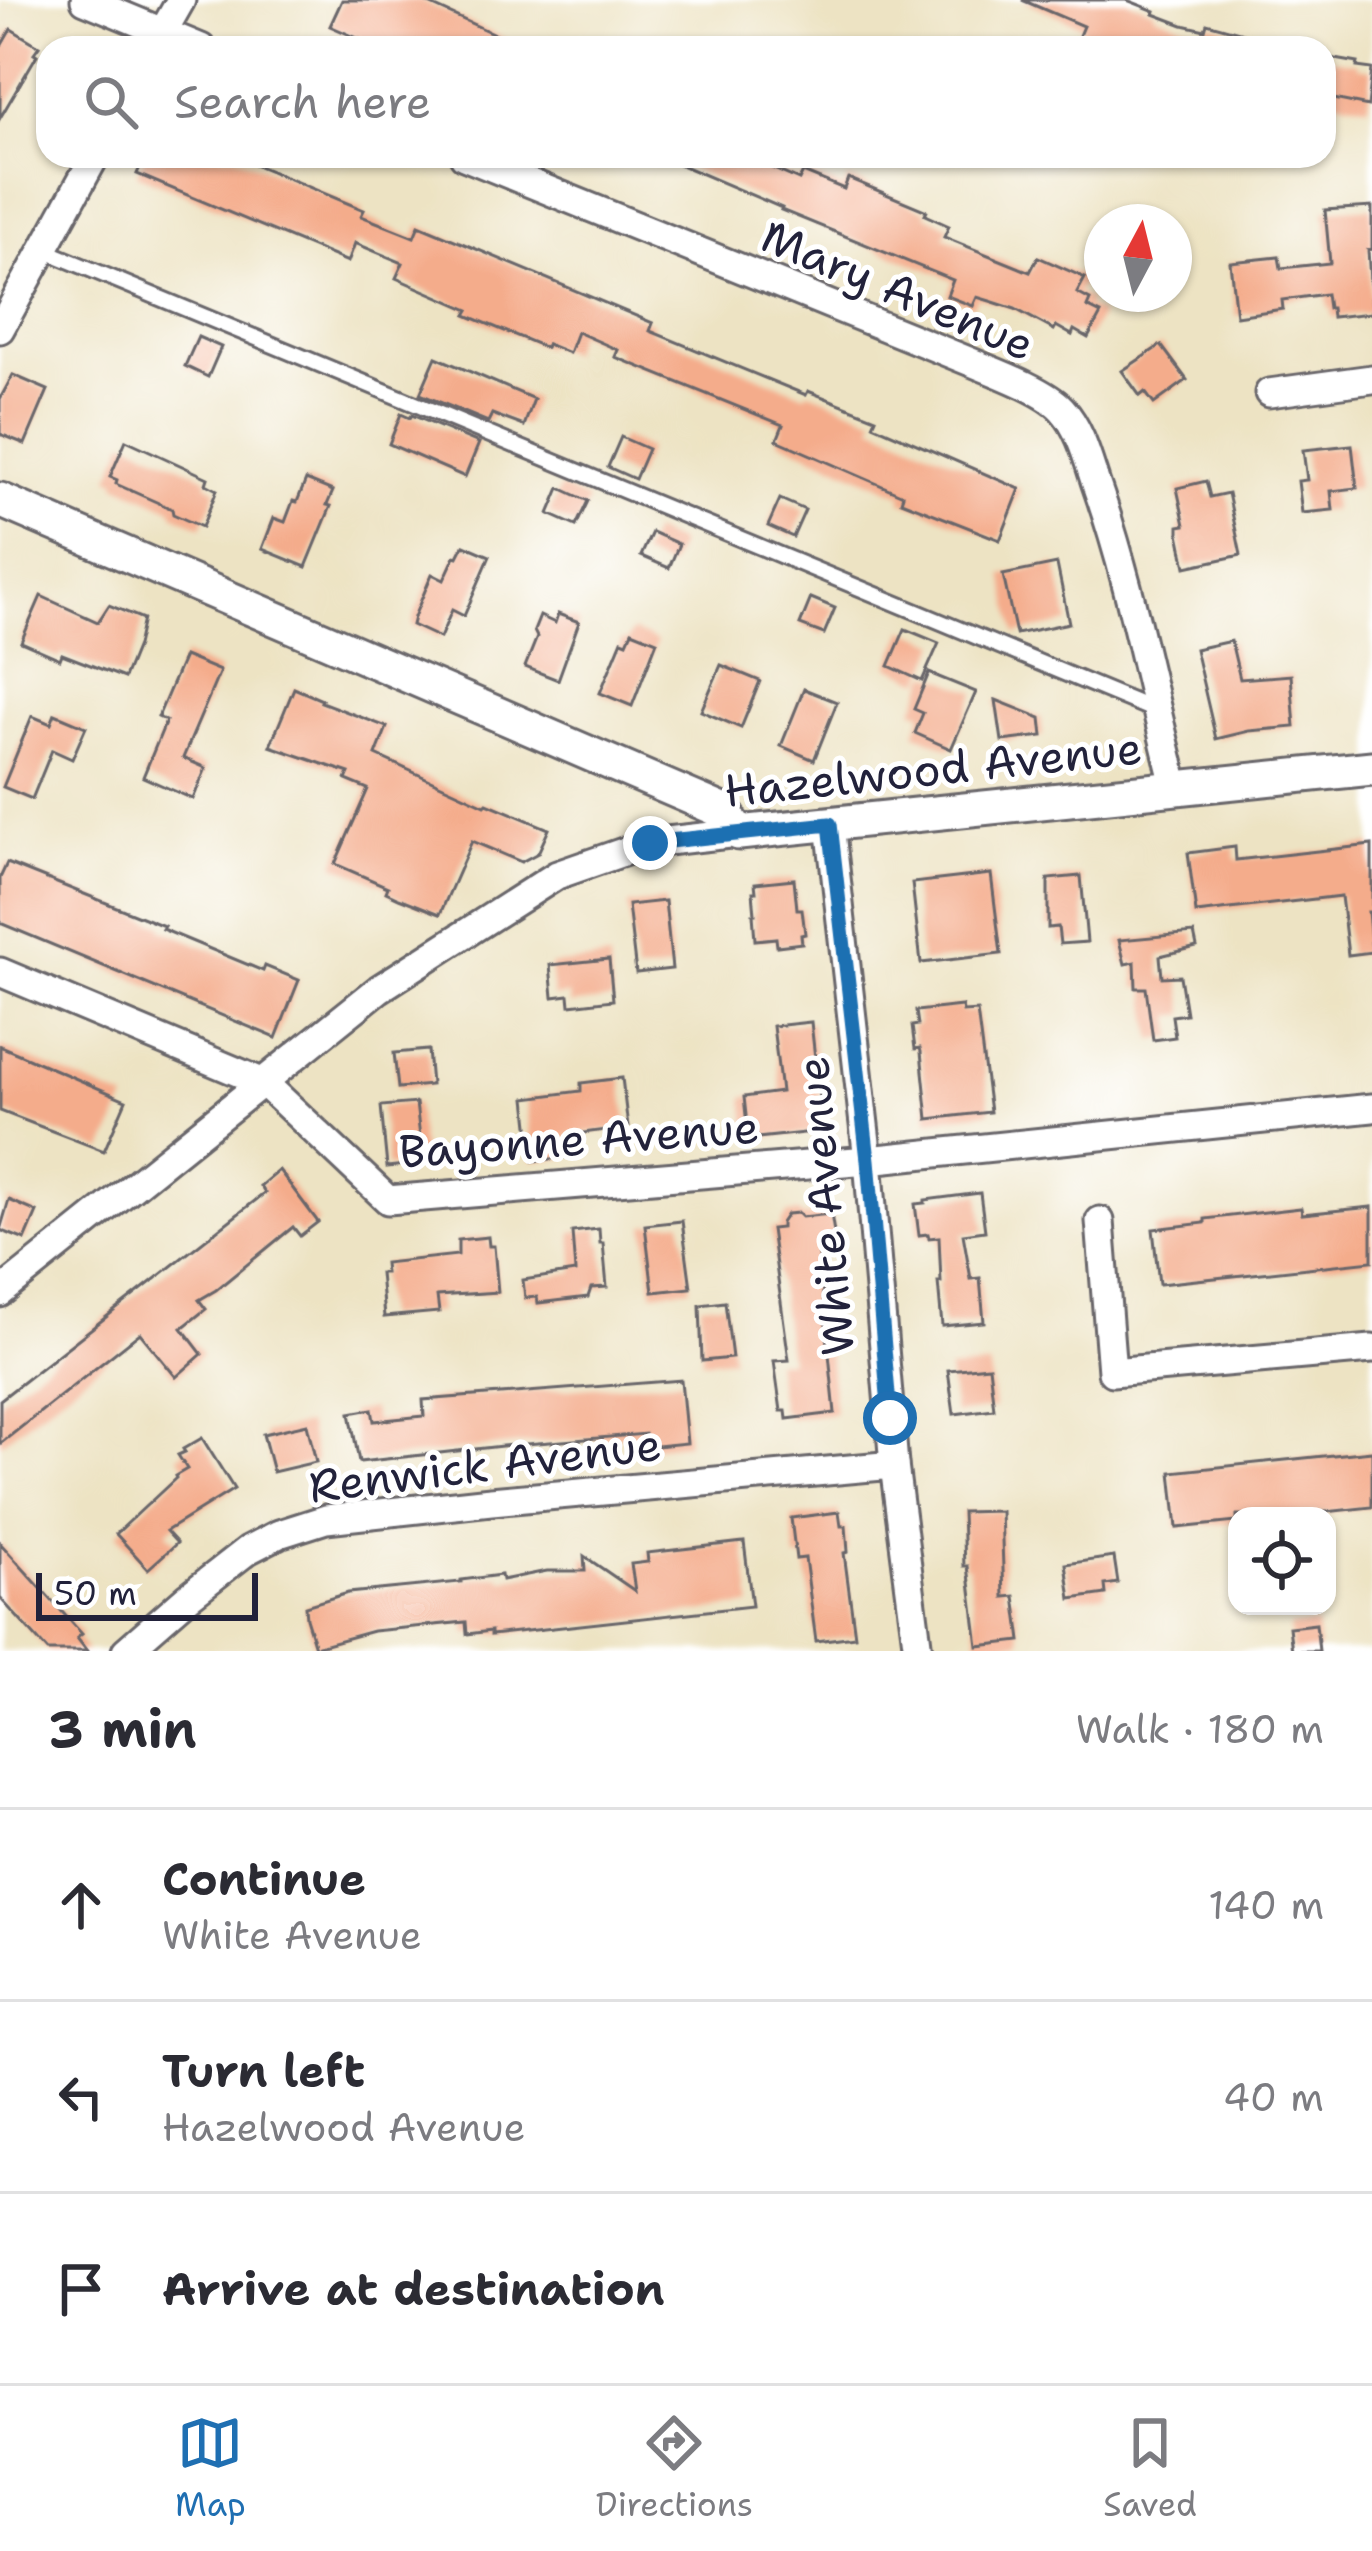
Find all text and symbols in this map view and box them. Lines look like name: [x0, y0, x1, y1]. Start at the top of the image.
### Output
search box: [36, 36, 1336, 168]
icon: search: [78, 69, 144, 135]
text: Search here: [174, 72, 431, 132]
north arrow: [1084, 204, 1192, 312]
street label: Mary Avenue: [753, 206, 1043, 374]
street label: Hazelwood Avenue: [721, 717, 1145, 821]
route end: [623, 816, 677, 870]
street label: White Avenue: [782, 1054, 868, 1358]
street label: Bayonne Avenue: [397, 1097, 761, 1181]
route start: [863, 1391, 917, 1445]
street label: Renwick Avenue: [305, 1414, 665, 1516]
map controls: [1228, 1507, 1336, 1615]
button: locate: [1228, 1507, 1336, 1615]
scale bar: [36, 1567, 258, 1620]
text: 50 m: [54, 1571, 137, 1616]
text: 3 min: [48, 1695, 197, 1763]
text: Walk · 180 m: [1076, 1703, 1324, 1755]
text: Continue: [162, 1849, 366, 1909]
icon: ahead: [48, 1872, 114, 1938]
text: 140 m: [1208, 1879, 1324, 1931]
text: White Avenue: [162, 1909, 422, 1961]
text: Turn left: [162, 2041, 365, 2101]
icon: left: [48, 2064, 114, 2130]
text: 40 m: [1223, 2071, 1324, 2123]
text: Hazelwood Avenue: [162, 2101, 526, 2153]
icon: arrive: [48, 2256, 114, 2322]
text: Arrive at destination: [162, 2259, 665, 2319]
tab: Map: [175, 2410, 246, 2527]
tab: Directions: [596, 2410, 753, 2527]
tab: Saved: [1103, 2410, 1197, 2527]

